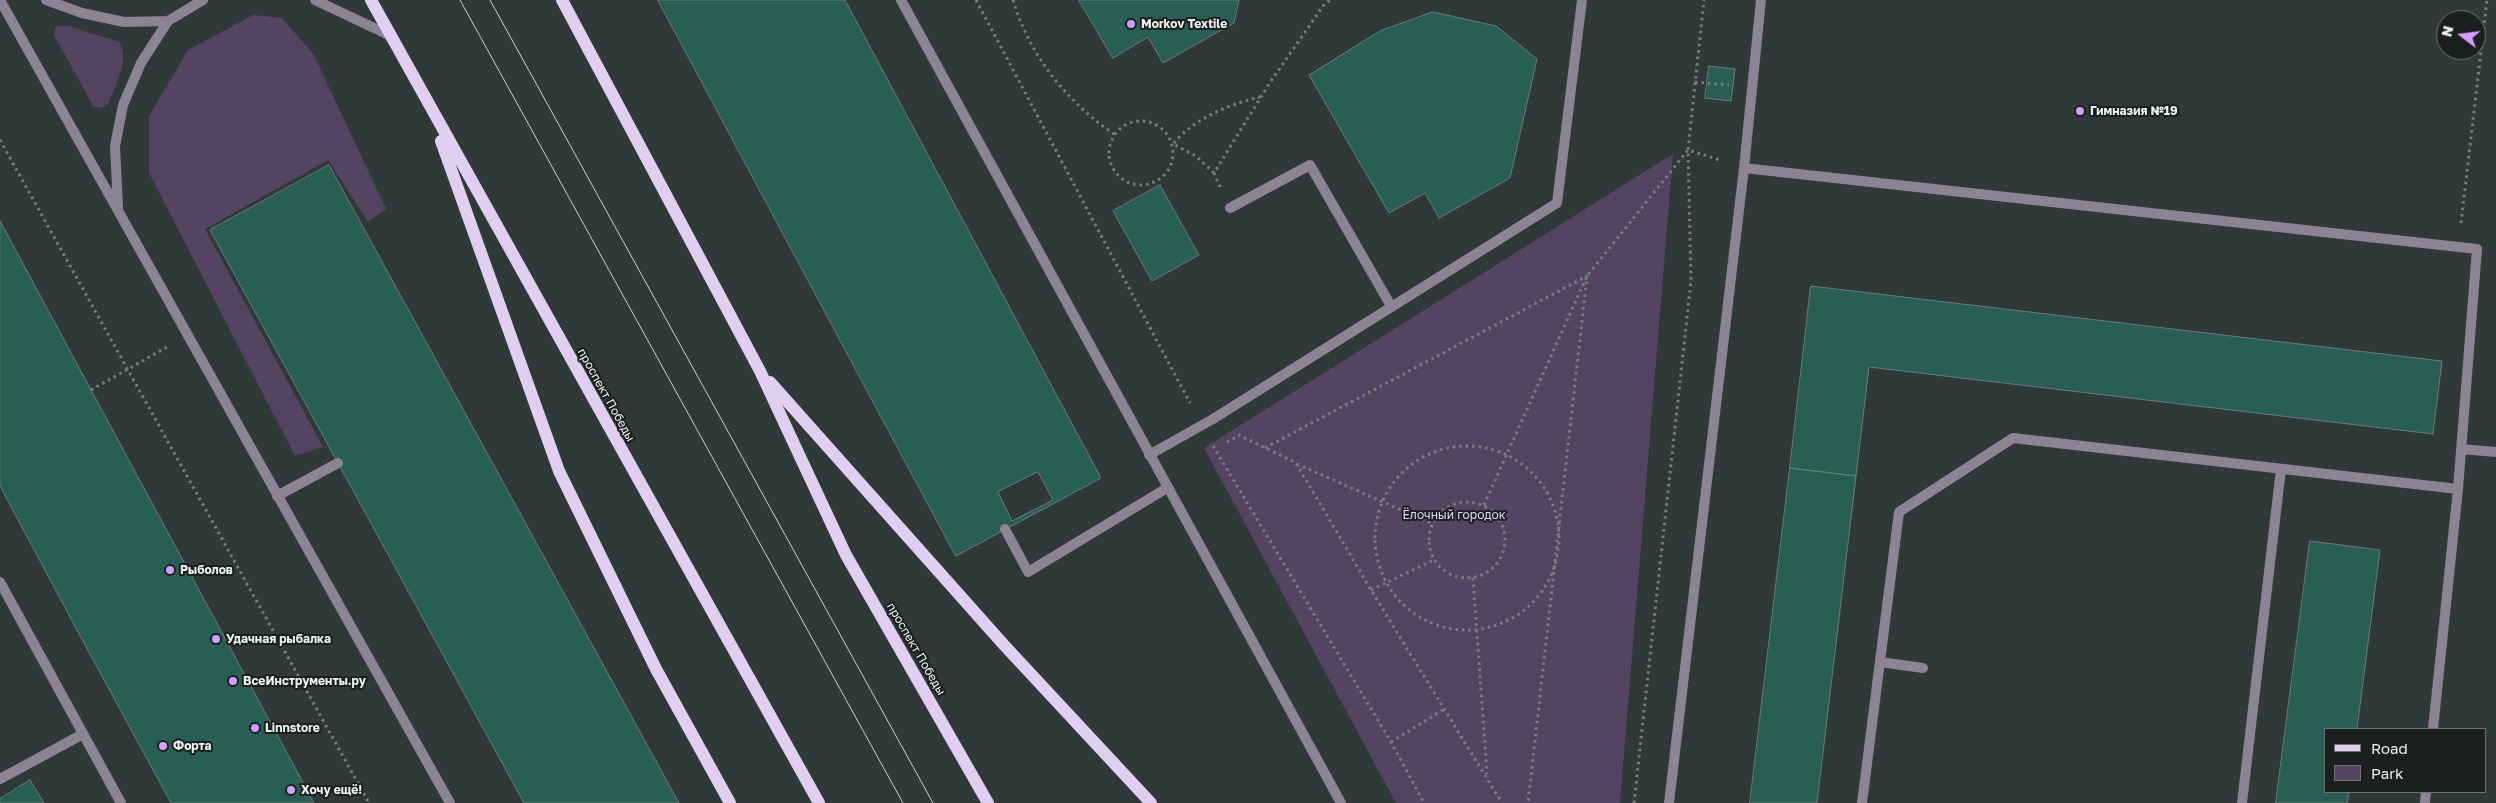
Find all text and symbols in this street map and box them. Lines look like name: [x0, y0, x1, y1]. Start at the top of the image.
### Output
north arrow: [2436, 10, 2486, 60]
place label: Morkov Textile: [1141, 17, 1227, 31]
marker: Morkov Textile: [1125, 18, 1137, 30]
text: N: [2437, 24, 2457, 39]
place label: Гимназия №19: [2090, 104, 2178, 118]
marker: Гимназия №19: [2074, 105, 2086, 117]
street label: проспект Победы: [574, 346, 638, 444]
park label: Ёлочный городок: [1402, 508, 1506, 522]
place label: Рыболов: [180, 563, 233, 577]
marker: Рыболов: [164, 564, 176, 576]
street label: проспект Победы: [884, 600, 948, 698]
place label: Удачная рыбалка: [226, 632, 331, 646]
marker: Удачная рыбалка: [210, 633, 222, 645]
place label: ВсеИнструменты.ру: [243, 674, 366, 688]
marker: ВсеИнструменты.ру: [227, 675, 239, 687]
place label: Linnstore: [265, 721, 320, 735]
marker: Linnstore: [249, 722, 261, 734]
legend: [2324, 728, 2486, 793]
place label: Форта: [173, 739, 212, 753]
text: Road: [2371, 739, 2408, 757]
marker: Форта: [157, 740, 169, 752]
text: Park: [2371, 764, 2403, 782]
place label: Хочу ещё!: [301, 783, 362, 797]
marker: Хочу ещё!: [285, 784, 297, 796]

